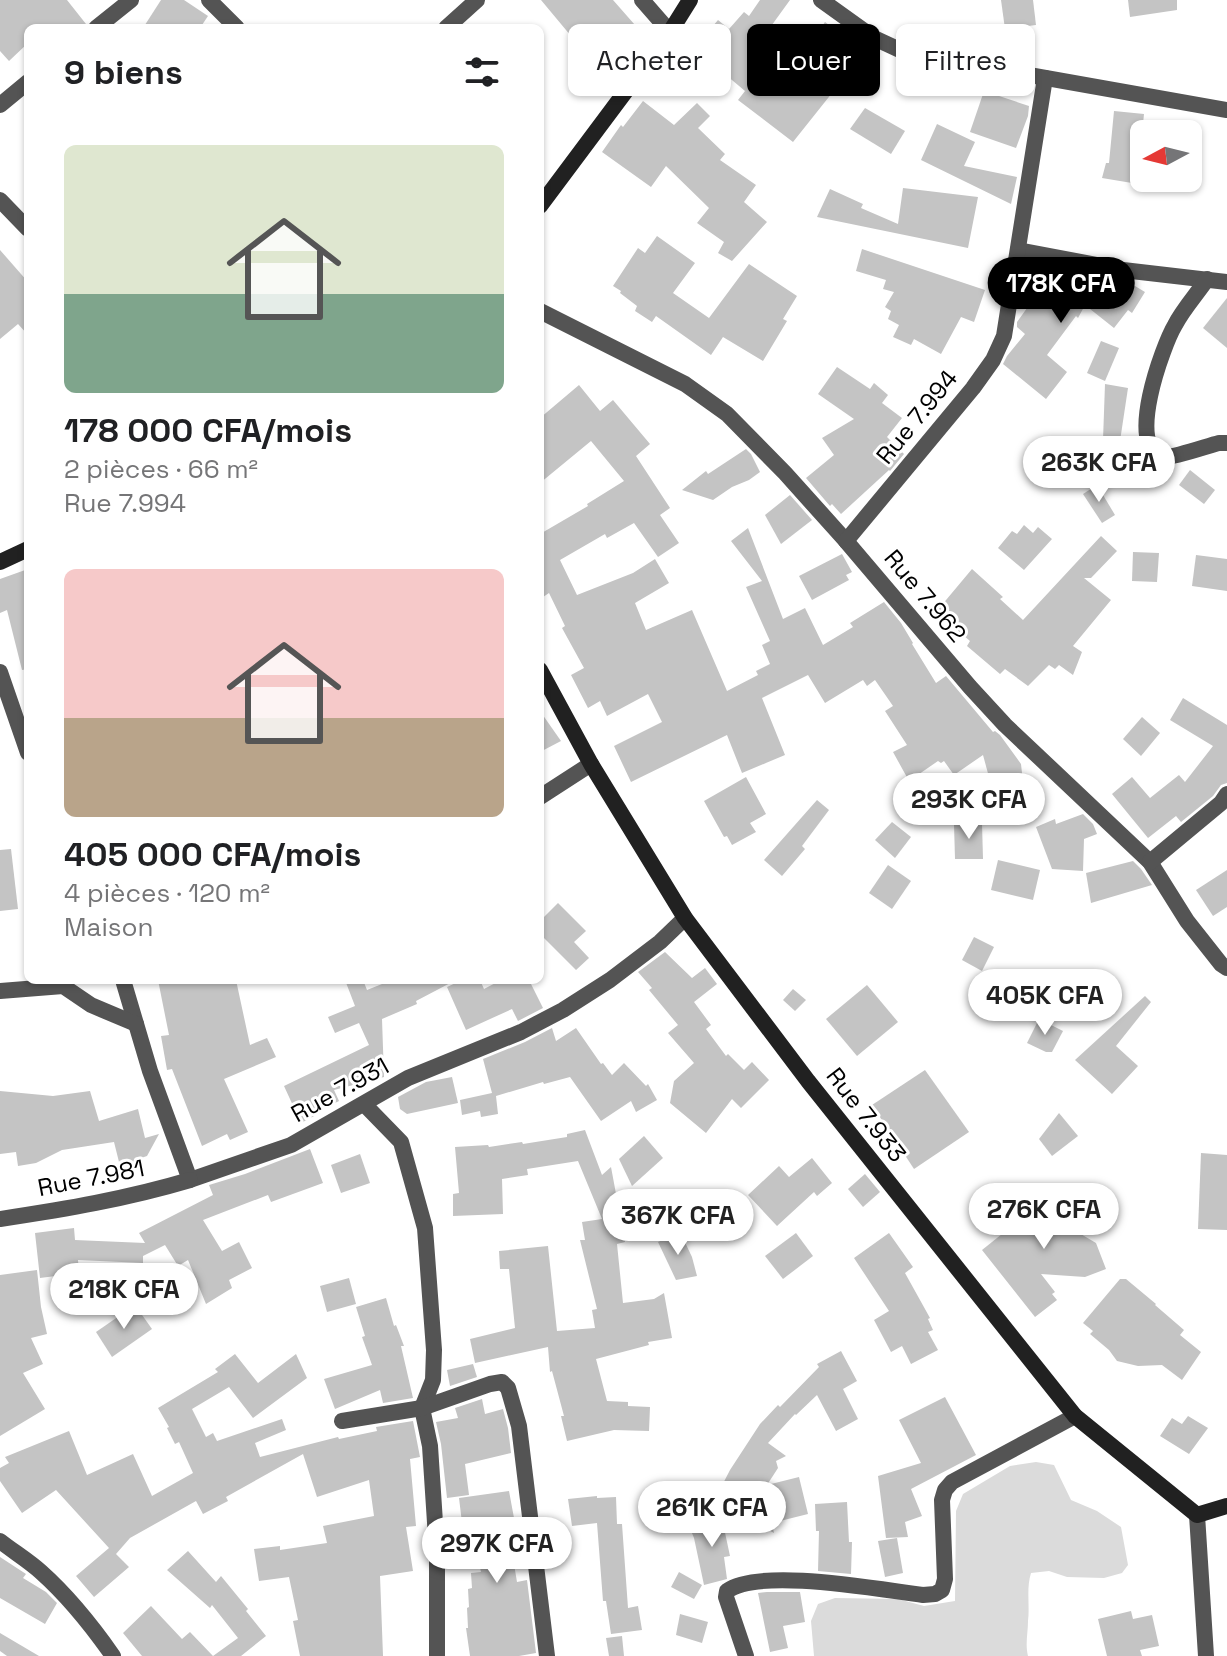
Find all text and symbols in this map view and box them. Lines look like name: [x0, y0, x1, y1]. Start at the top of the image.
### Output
chip: Acheter: [568, 24, 731, 96]
chip: Louer: [747, 24, 880, 96]
chip: Filtres: [896, 24, 1035, 96]
icon: filters: [460, 50, 504, 94]
text: 9 biens: [64, 51, 183, 94]
north arrow: [1130, 120, 1202, 192]
map controls: [1130, 120, 1202, 192]
icon: home: [212, 197, 356, 341]
pin: 178K CFA: [978, 257, 1144, 325]
text: 178K CFA: [1006, 266, 1116, 300]
street label: Rue 7.994: [869, 363, 964, 470]
text: 178 000 CFA/mois: [64, 409, 352, 452]
pin: 263K CFA: [1016, 436, 1182, 504]
text: 263K CFA: [1041, 445, 1157, 479]
text: 2 pièces · 66 m²: [64, 452, 258, 486]
text: Rue 7.994: [64, 486, 186, 520]
street label: Rue 7.962: [878, 543, 973, 649]
icon: home: [212, 621, 356, 765]
pin: 293K CFA: [886, 773, 1052, 841]
text: 293K CFA: [911, 782, 1027, 816]
text: 405 000 CFA/mois: [64, 833, 361, 876]
text: 4 pièces · 120 m²: [64, 876, 270, 910]
text: Maison: [64, 910, 154, 944]
pin: 405K CFA: [962, 969, 1128, 1037]
text: 405K CFA: [986, 978, 1104, 1012]
street label: Rue 7.931: [285, 1050, 394, 1129]
street label: Rue 7.933: [820, 1061, 913, 1168]
street label: Rue 7.981: [35, 1152, 147, 1203]
pin: 276K CFA: [961, 1183, 1127, 1251]
pin: 367K CFA: [595, 1189, 761, 1257]
text: 276K CFA: [987, 1192, 1101, 1226]
text: 367K CFA: [621, 1198, 735, 1232]
pin: 218K CFA: [41, 1263, 207, 1331]
text: 218K CFA: [68, 1272, 180, 1306]
pin: 261K CFA: [629, 1481, 795, 1549]
text: 261K CFA: [656, 1490, 768, 1524]
pin: 297K CFA: [414, 1517, 580, 1585]
text: 297K CFA: [440, 1526, 554, 1560]

